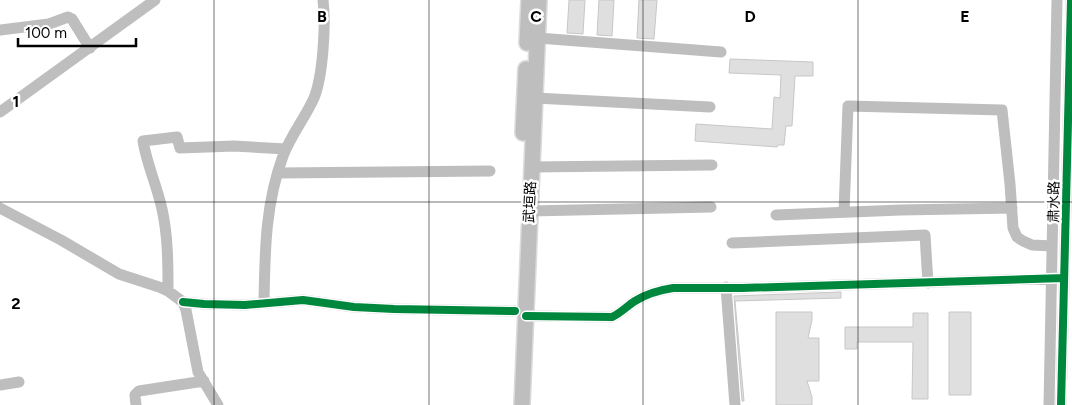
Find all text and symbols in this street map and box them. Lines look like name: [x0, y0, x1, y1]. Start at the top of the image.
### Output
text: B: [317, 7, 327, 26]
text: C: [530, 7, 542, 26]
text: D: [744, 7, 756, 26]
text: E: [960, 7, 970, 26]
scale bar: [18, 15, 135, 47]
text: 100 m: [25, 24, 67, 42]
text: 1: [13, 92, 19, 111]
street label: 武垣路: [520, 181, 540, 223]
street label: 肃水路: [1045, 181, 1063, 223]
text: 2: [11, 294, 21, 313]

